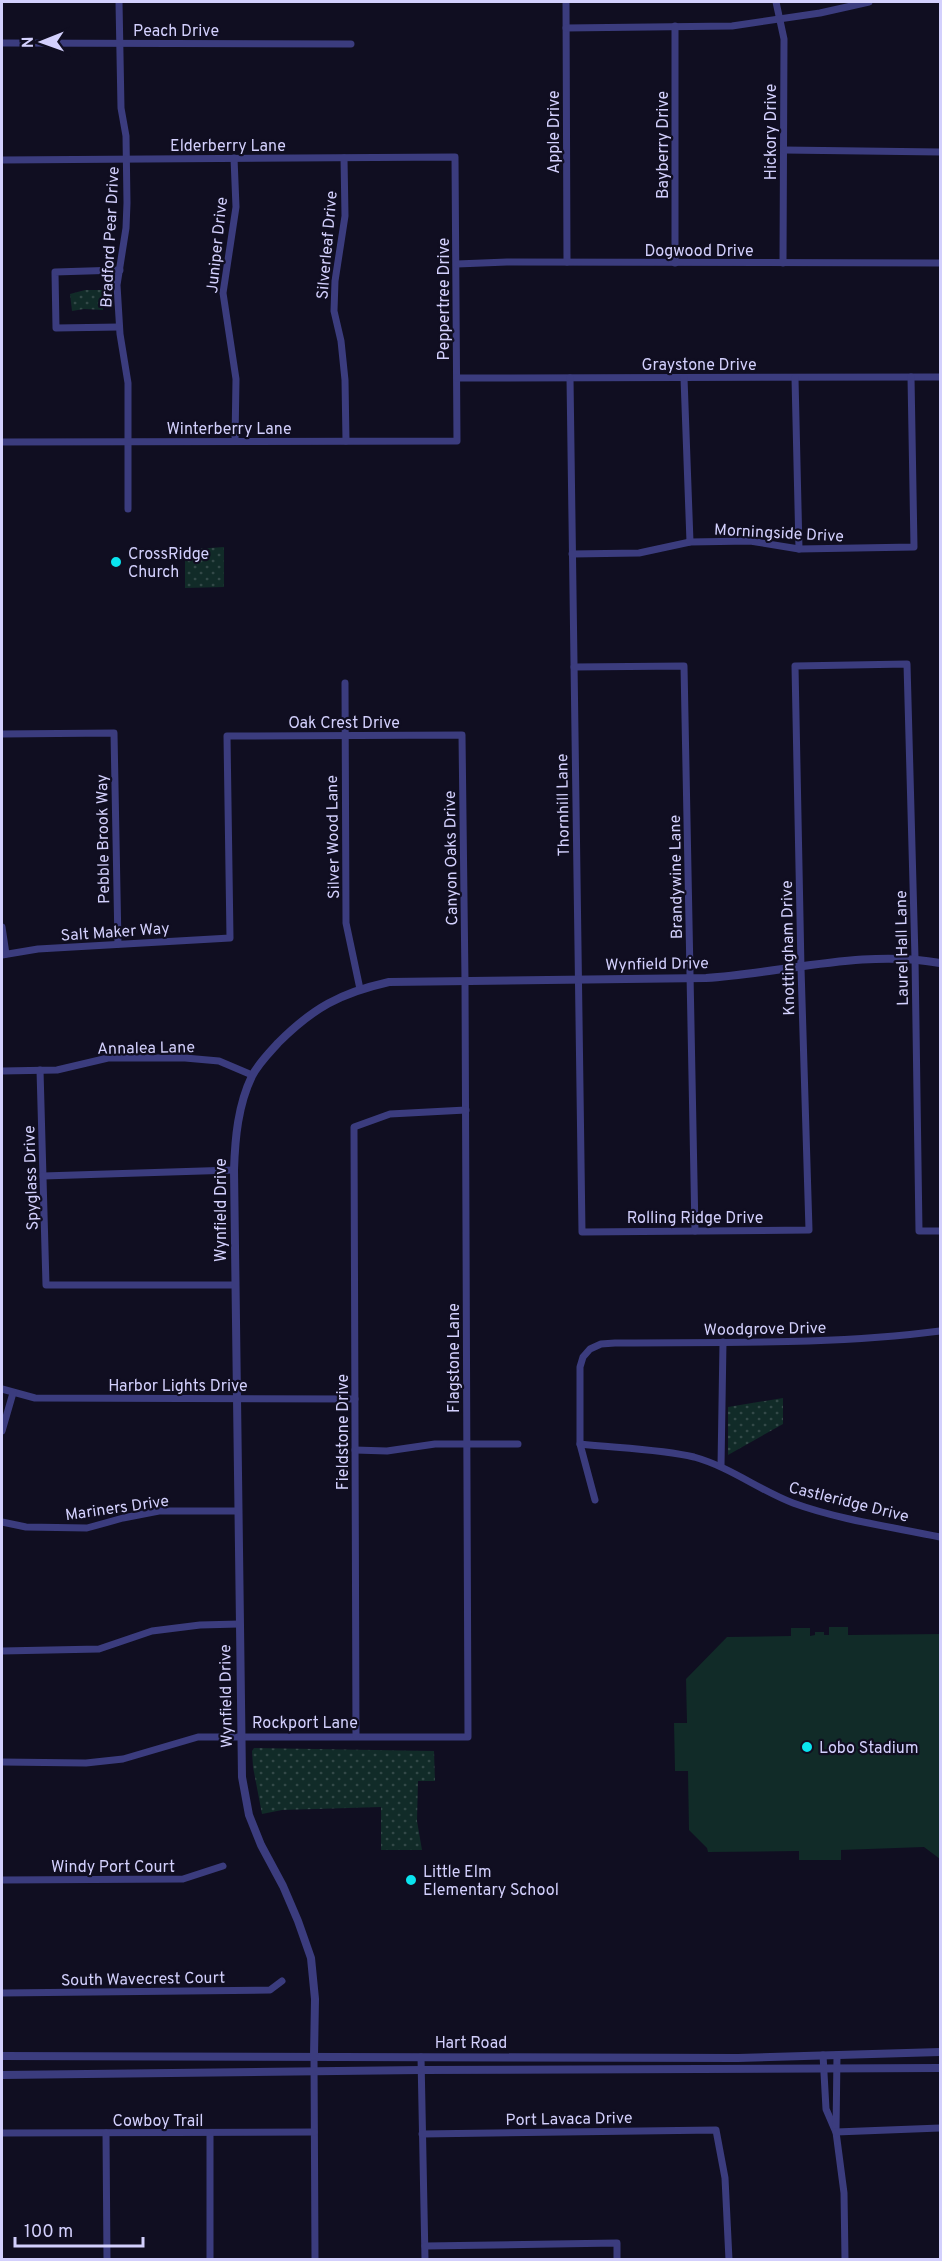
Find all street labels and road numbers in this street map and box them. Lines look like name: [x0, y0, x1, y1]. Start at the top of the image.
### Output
street label: Peach Drive: [133, 22, 219, 42]
street label: Hickory Drive: [762, 84, 782, 180]
street label: Apple Drive: [545, 90, 565, 174]
street label: Bayberry Drive: [654, 91, 674, 199]
street label: Elderberry Lane: [170, 137, 286, 157]
street label: Bradford Pear Drive: [97, 166, 125, 308]
street label: Silverleaf Drive: [313, 190, 343, 300]
street label: Juniper Drive: [203, 196, 233, 294]
street label: Peppertree Drive: [435, 238, 455, 360]
street label: Dogwood Drive: [644, 242, 754, 262]
street label: Graystone Drive: [641, 356, 757, 376]
street label: Winterberry Lane: [166, 420, 292, 440]
street label: Morningside Drive: [713, 521, 844, 547]
street label: Oak Crest Drive: [288, 714, 400, 734]
street label: Thornhill Lane: [553, 753, 575, 857]
street label: Pebble Brook Way: [93, 774, 115, 904]
street label: Silver Wood Lane: [323, 775, 345, 899]
street label: Canyon Oaks Drive: [441, 790, 463, 926]
street label: Brandywine Lane: [666, 815, 688, 939]
street label: Knottingham Drive: [778, 880, 800, 1016]
street label: Laurel Hall Lane: [892, 890, 914, 1006]
street label: Salt Maker Way: [60, 919, 170, 947]
street label: Wynfield Drive: [605, 954, 709, 976]
street label: Annalea Lane: [97, 1038, 195, 1060]
street label: Spyglass Drive: [20, 1125, 44, 1231]
street label: Wynfield Drive: [212, 1158, 232, 1262]
street label: Rolling Ridge Drive: [627, 1209, 763, 1229]
street label: Flagstone Lane: [445, 1303, 465, 1413]
street label: Woodgrove Drive: [704, 1319, 827, 1341]
street label: Fieldstone Drive: [334, 1374, 354, 1490]
street label: Harbor Lights Drive: [108, 1377, 248, 1397]
street label: Castleridge Drive: [786, 1478, 911, 1528]
street label: Mariners Drive: [64, 1492, 170, 1526]
street label: Wynfield Drive: [216, 1644, 238, 1748]
street label: Rockport Lane: [252, 1714, 358, 1734]
street label: Windy Port Court: [51, 1858, 175, 1878]
street label: South Wavecrest Court: [61, 1969, 225, 1991]
street label: Hart Road: [435, 2034, 507, 2054]
street label: Port Lavaca Drive: [505, 2109, 633, 2131]
street label: Cowboy Trail: [113, 2112, 203, 2132]

